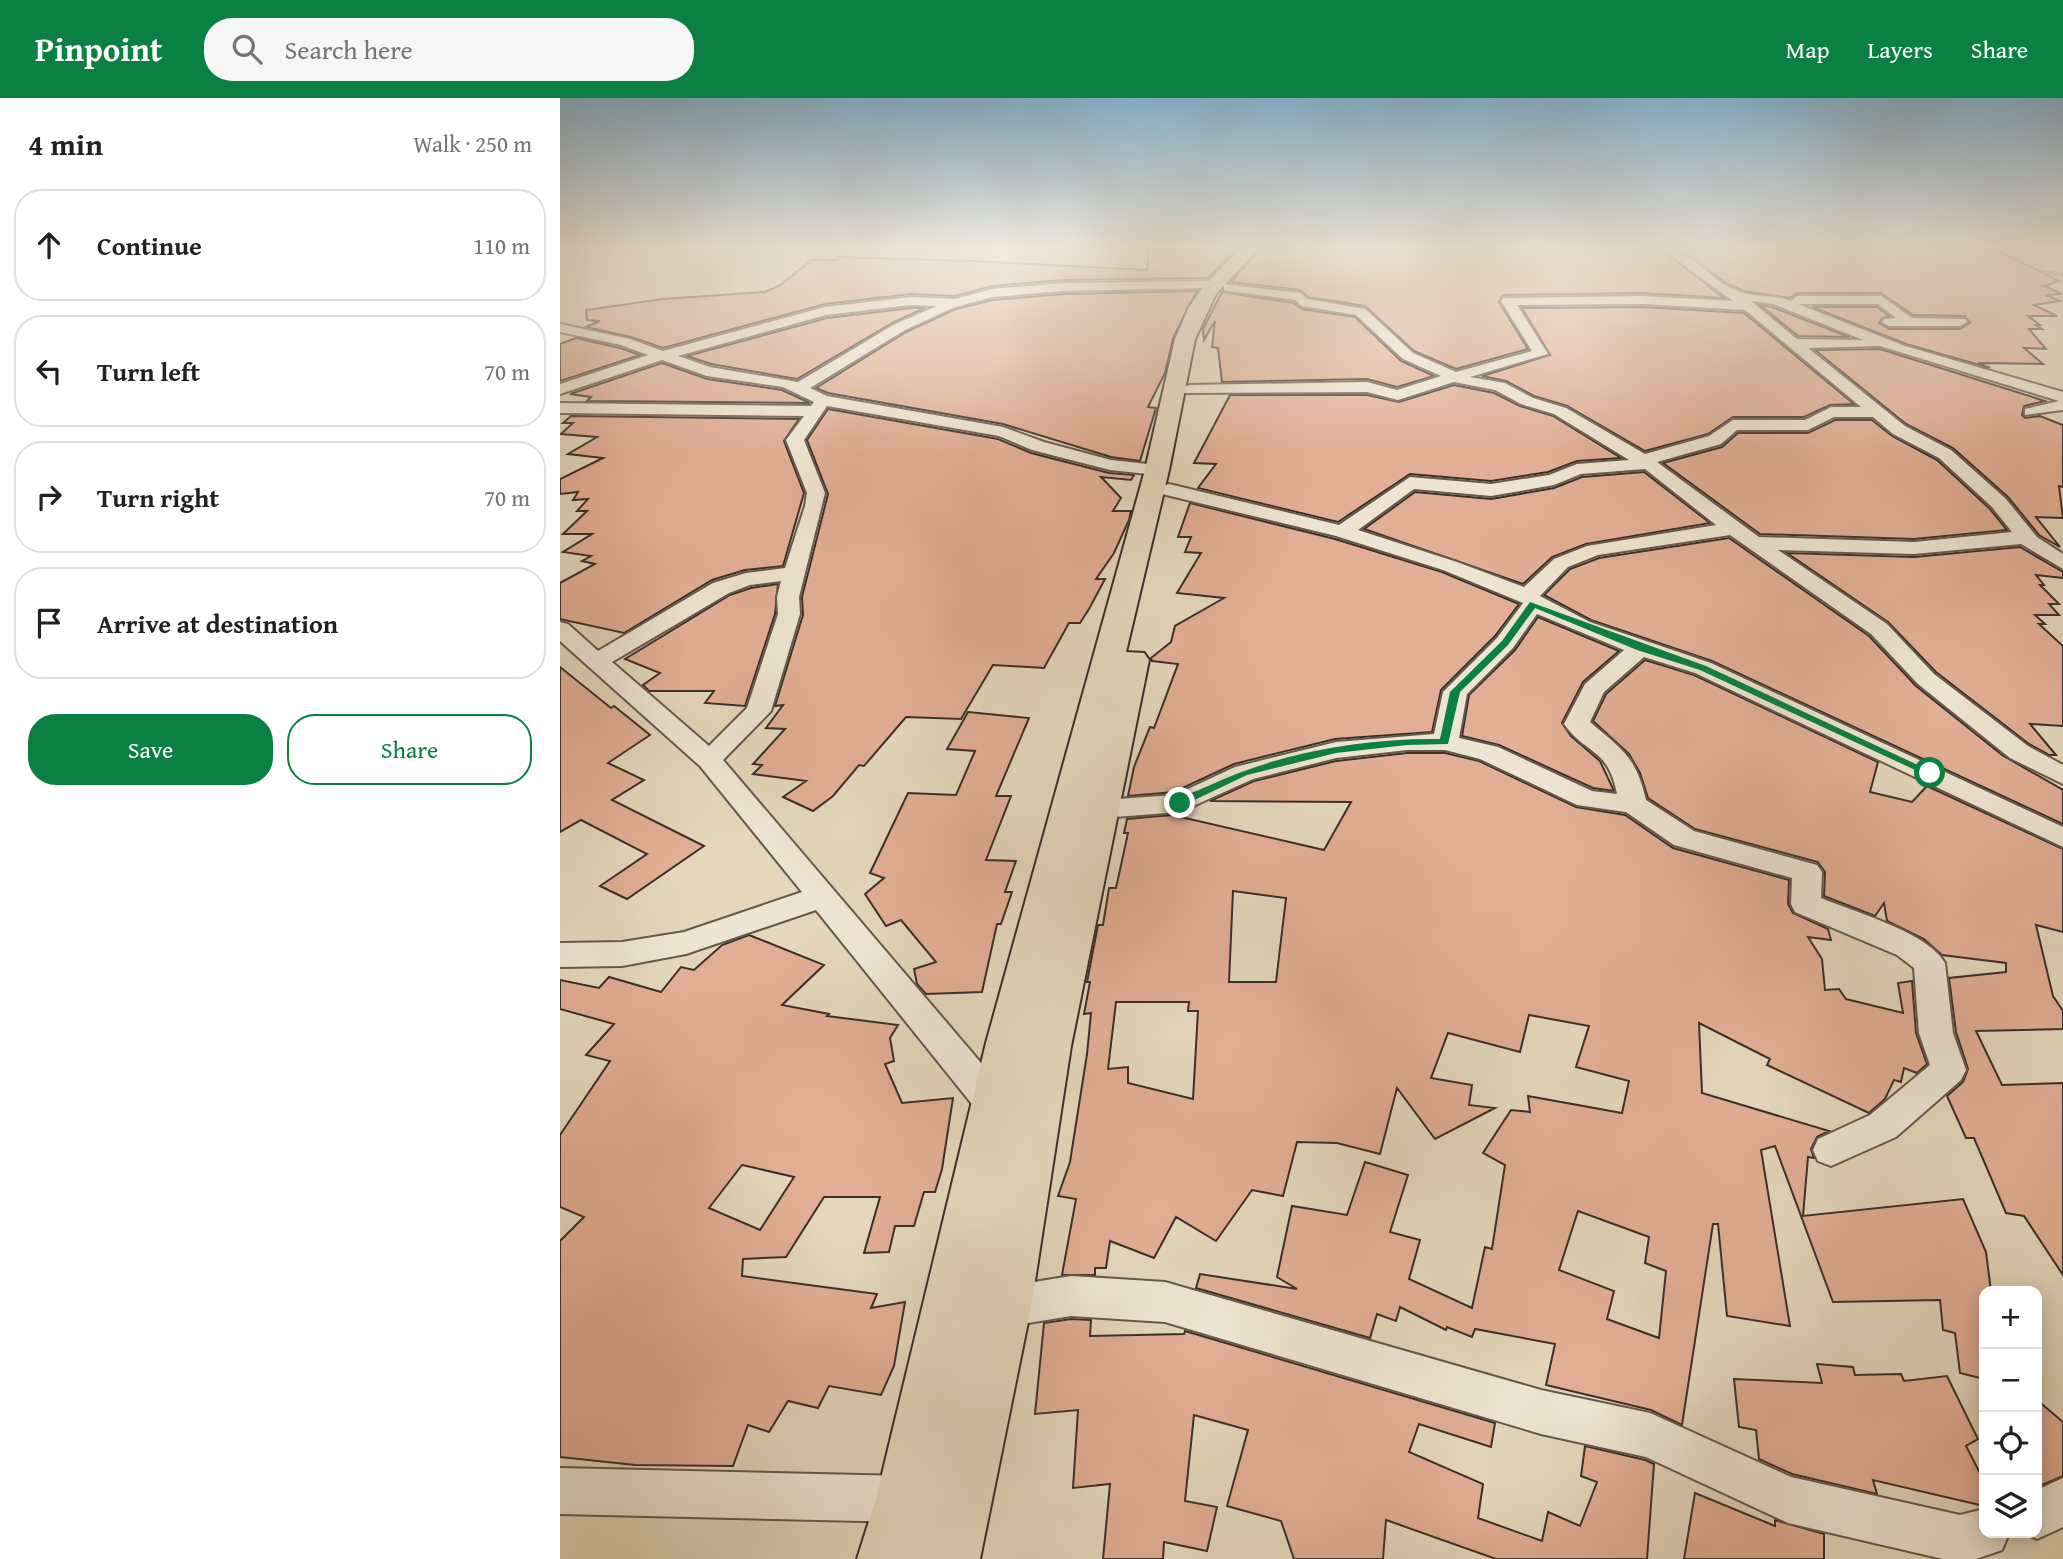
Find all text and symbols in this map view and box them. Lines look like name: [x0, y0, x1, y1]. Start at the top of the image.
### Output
search box: [204, 18, 694, 81]
text: Pinpoint: [35, 25, 162, 73]
icon: search: [228, 30, 266, 68]
text: Search here: [284, 30, 413, 69]
text: Map: [1786, 32, 1829, 67]
text: Layers: [1867, 32, 1933, 67]
text: Share: [1971, 32, 2028, 67]
text: 4 min: [28, 122, 103, 166]
text: Walk · 250 m: [413, 127, 532, 160]
icon: ahead: [30, 226, 68, 264]
text: Continue: [97, 226, 202, 265]
text: 110 m: [473, 229, 530, 262]
icon: left: [30, 352, 68, 390]
text: Turn left: [97, 352, 200, 391]
text: 70 m: [484, 355, 530, 388]
icon: right: [30, 478, 68, 516]
text: Turn right: [97, 478, 219, 517]
text: 70 m: [484, 481, 530, 514]
icon: arrive: [30, 604, 68, 642]
text: Arrive at destination: [97, 604, 338, 643]
button: Save: [28, 714, 273, 785]
button: Share: [287, 714, 532, 785]
route start: [1914, 757, 1945, 788]
route end: [1164, 787, 1195, 818]
map controls: [1979, 1286, 2042, 1538]
button: +: [1979, 1286, 2042, 1349]
button: −: [1979, 1349, 2042, 1412]
button: locate: [1979, 1412, 2042, 1475]
button: layers: [1979, 1475, 2042, 1538]

